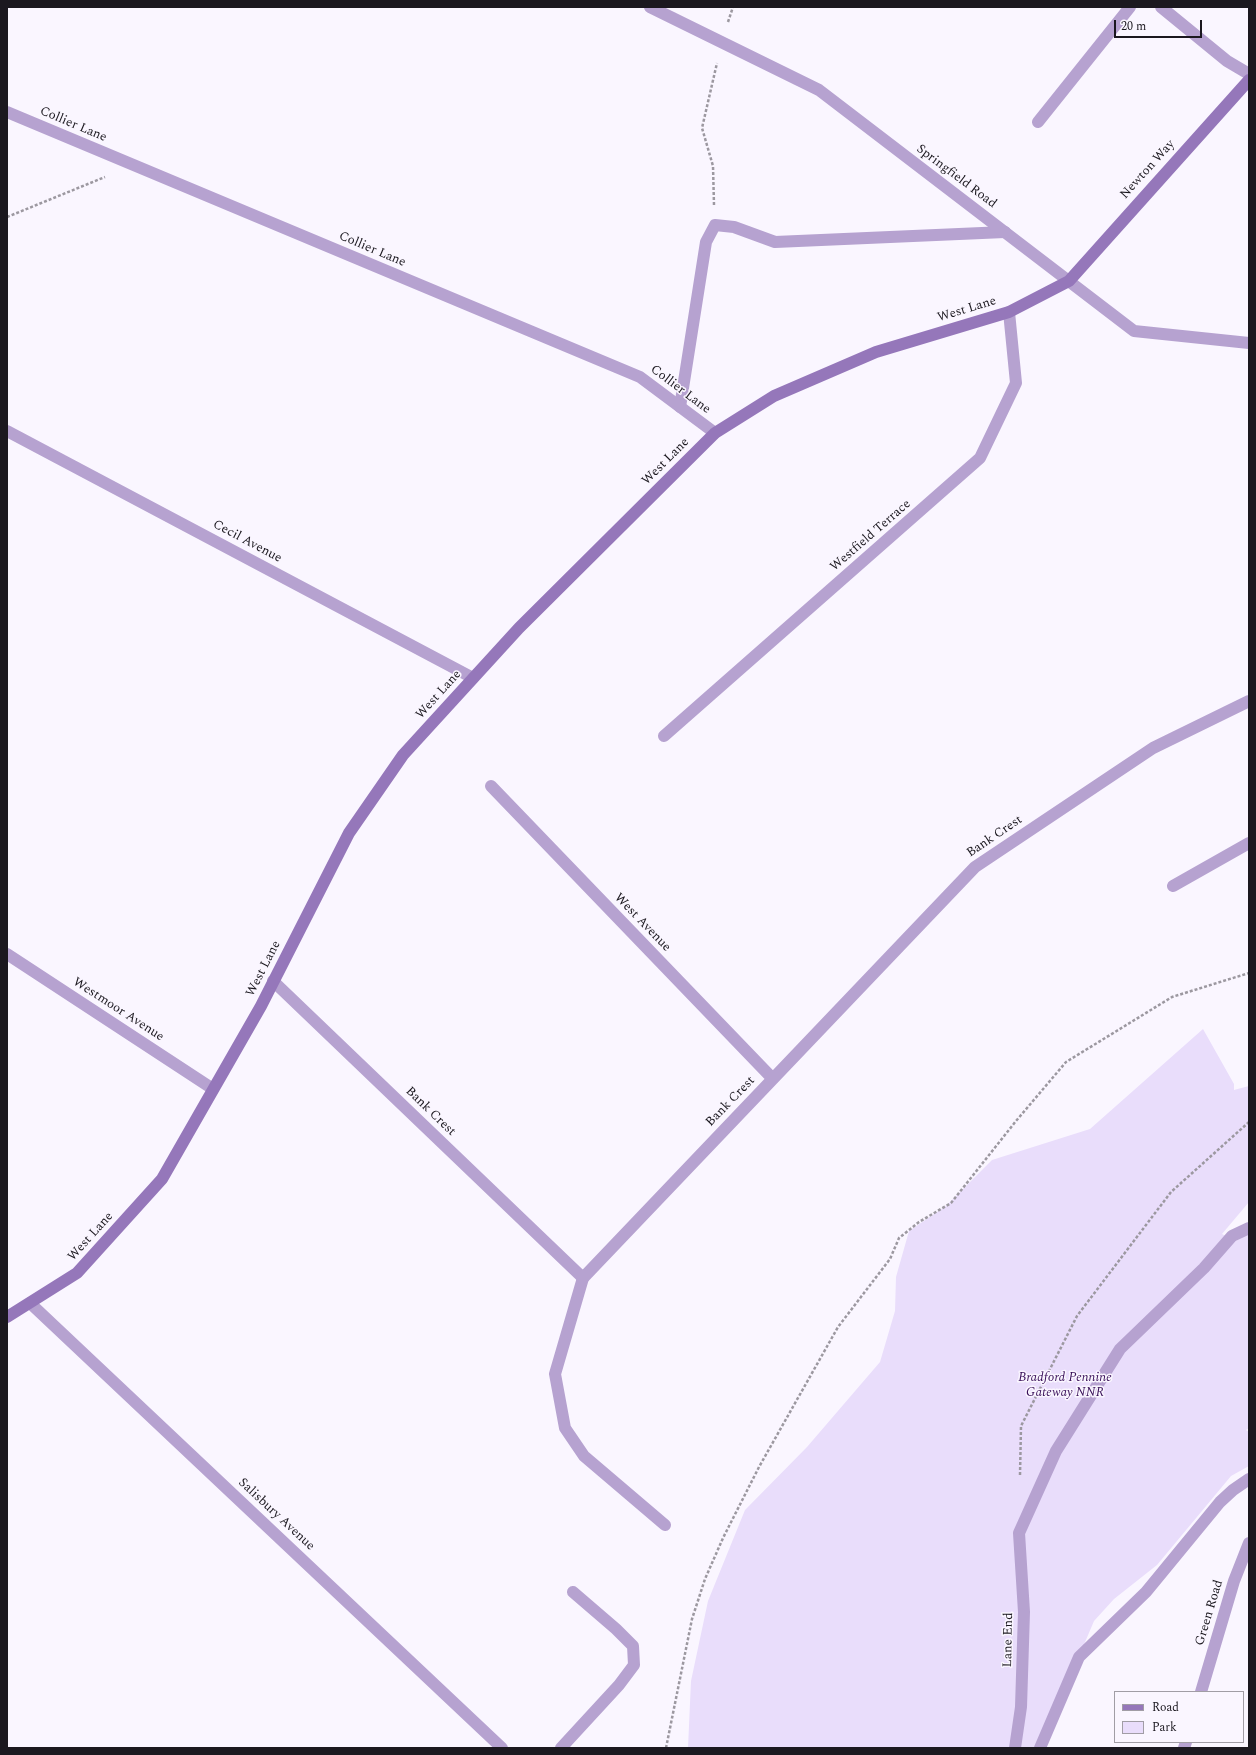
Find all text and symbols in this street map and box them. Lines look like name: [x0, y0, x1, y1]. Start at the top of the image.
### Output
scale bar: [1116, 12, 1204, 38]
text: 20 m: [1121, 17, 1146, 36]
street label: Collier Lane: [37, 104, 109, 146]
street label: Newton Way: [1117, 137, 1179, 203]
street label: Springfield Road: [913, 142, 999, 212]
street label: Collier Lane: [336, 229, 408, 271]
street label: West Lane: [936, 294, 998, 326]
street label: Collier Lane: [647, 362, 713, 418]
street label: West Lane: [639, 435, 693, 489]
street label: Westfield Terrace: [827, 497, 915, 575]
street label: Cecil Avenue: [210, 517, 284, 567]
street label: West Lane: [413, 667, 465, 723]
street label: Bank Crest: [964, 813, 1026, 861]
street label: West Avenue: [610, 891, 674, 955]
street label: West Lane: [243, 938, 285, 1000]
street label: Westmoor Avenue: [69, 975, 167, 1045]
street label: Bank Crest: [703, 1074, 759, 1130]
street label: Bank Crest: [402, 1084, 458, 1140]
street label: West Lane: [65, 1209, 117, 1265]
park label: Bradford Pennine Gateway NNR: [1018, 1370, 1112, 1401]
street label: Salisbury Avenue: [234, 1476, 318, 1554]
street label: Green Road: [1193, 1578, 1227, 1648]
street label: Lane End: [1001, 1612, 1017, 1668]
legend: [1114, 1691, 1244, 1743]
text: Road: [1152, 1698, 1179, 1717]
text: Park: [1152, 1718, 1177, 1737]

